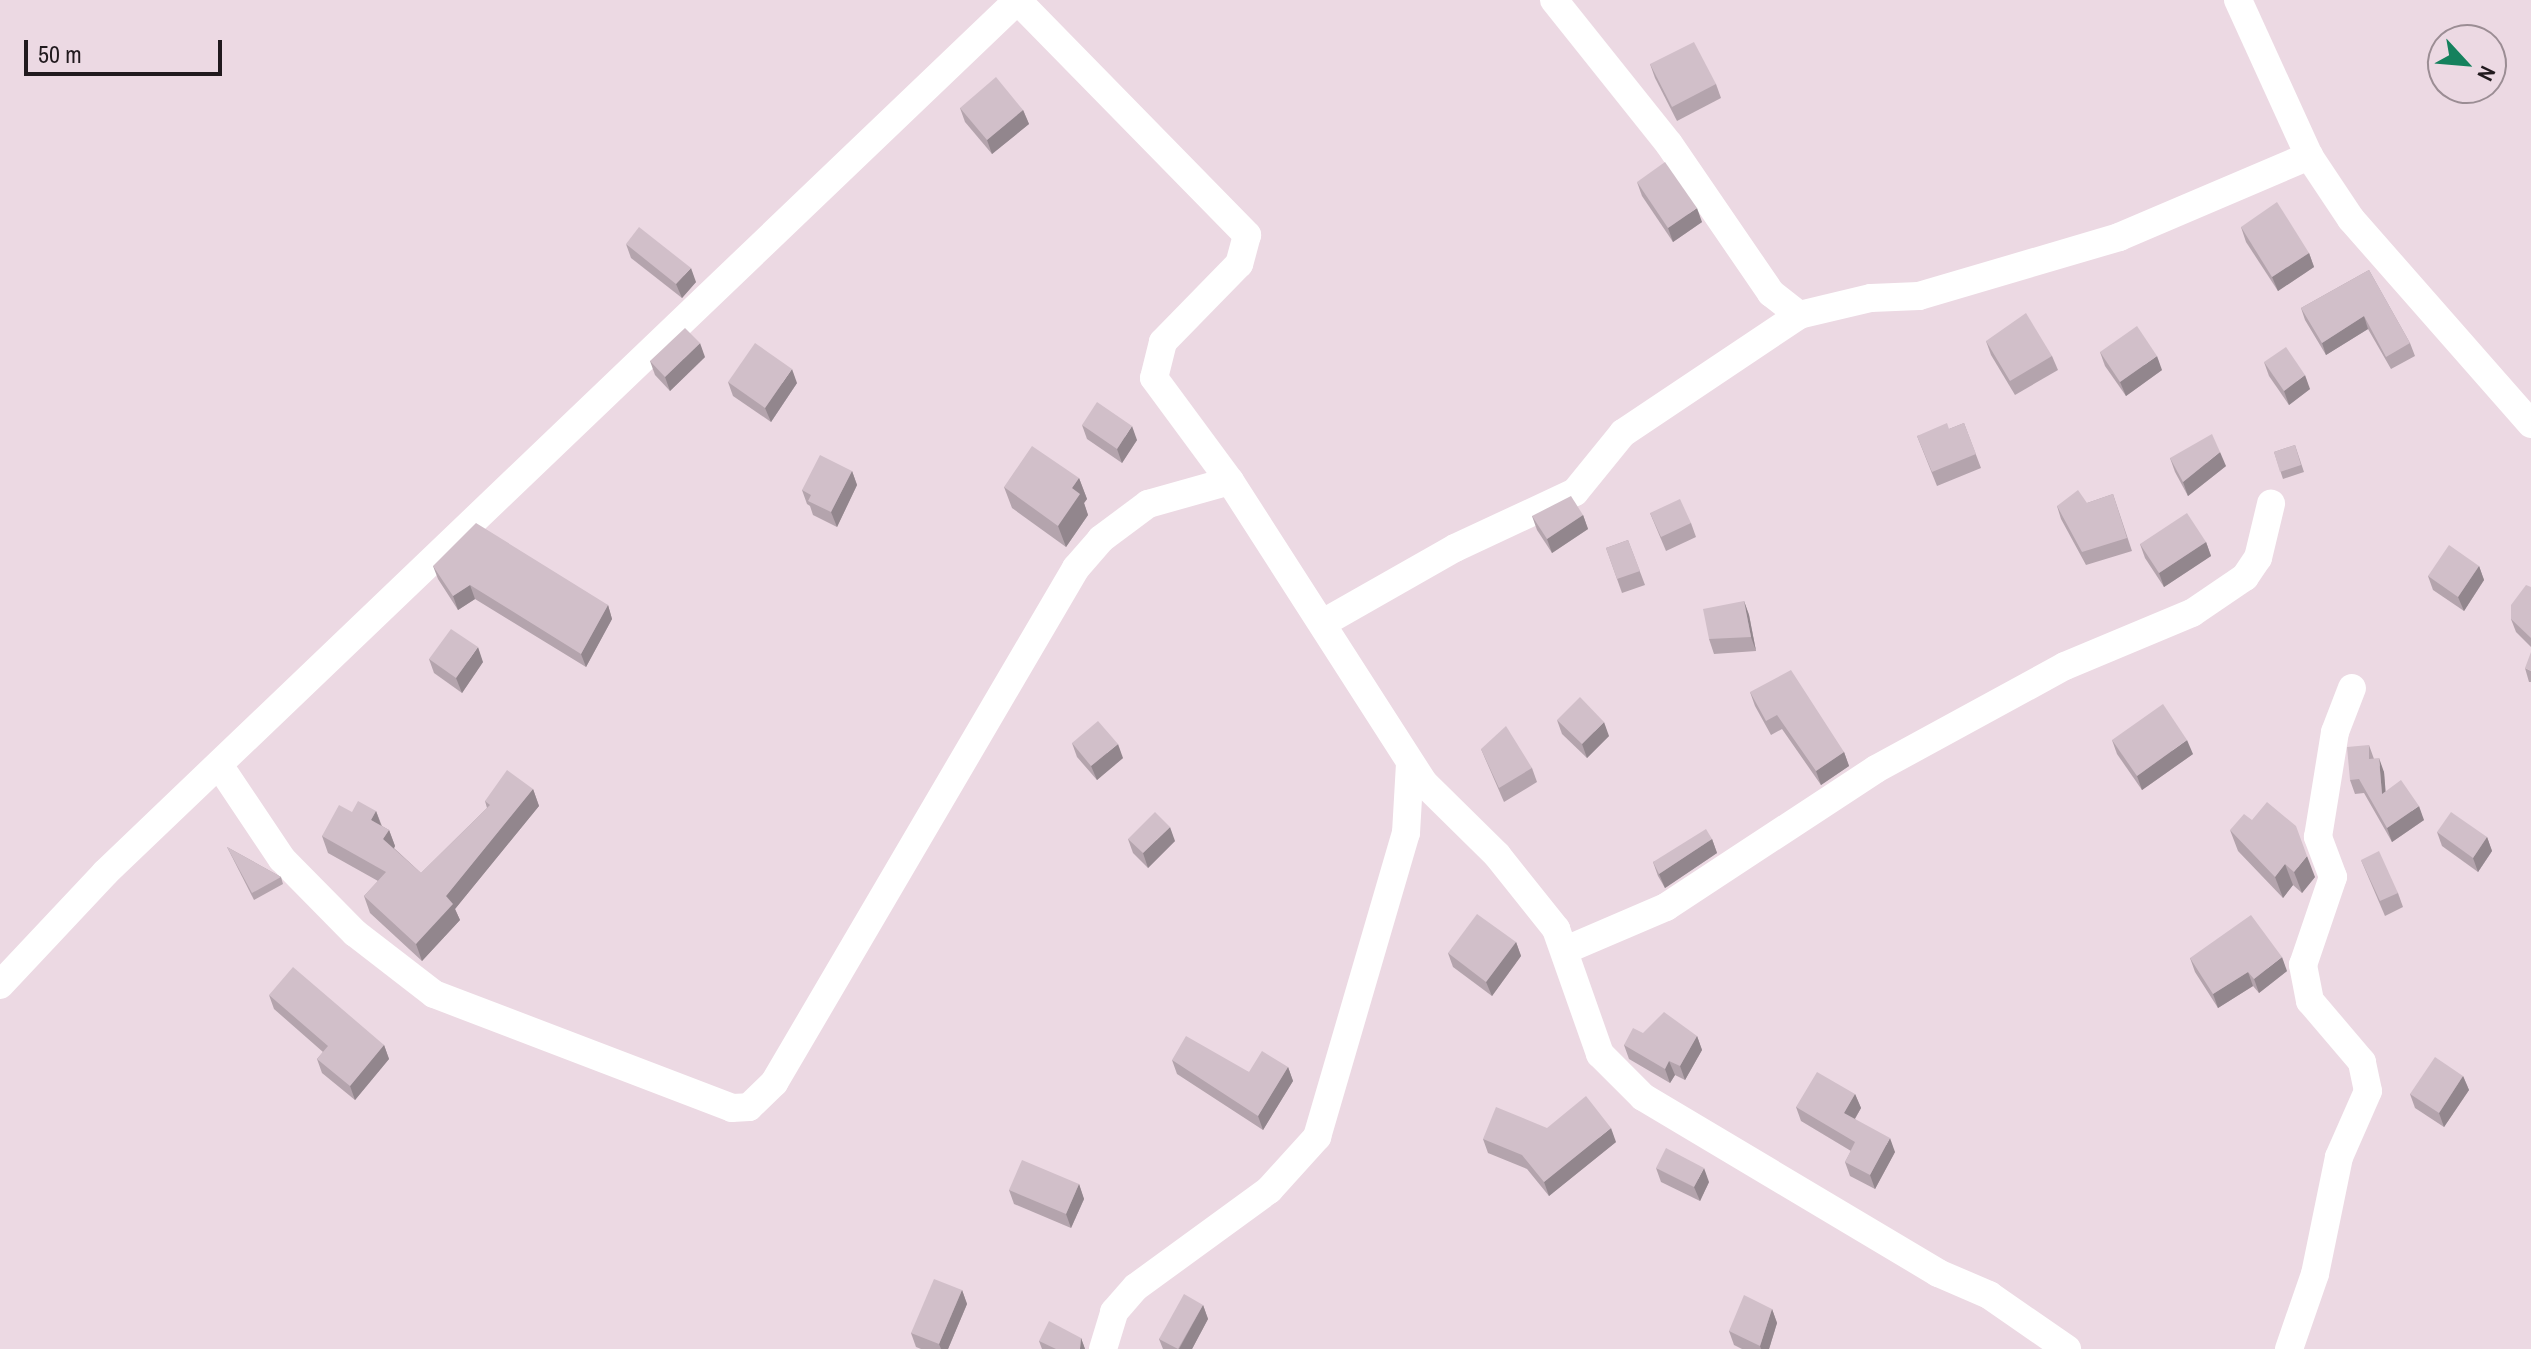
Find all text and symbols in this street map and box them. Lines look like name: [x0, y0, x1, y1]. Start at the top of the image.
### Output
scale bar: [28, 24, 226, 74]
north arrow: [2427, 24, 2507, 104]
text: 50 m: [38, 38, 82, 70]
text: N: [2470, 61, 2503, 86]

